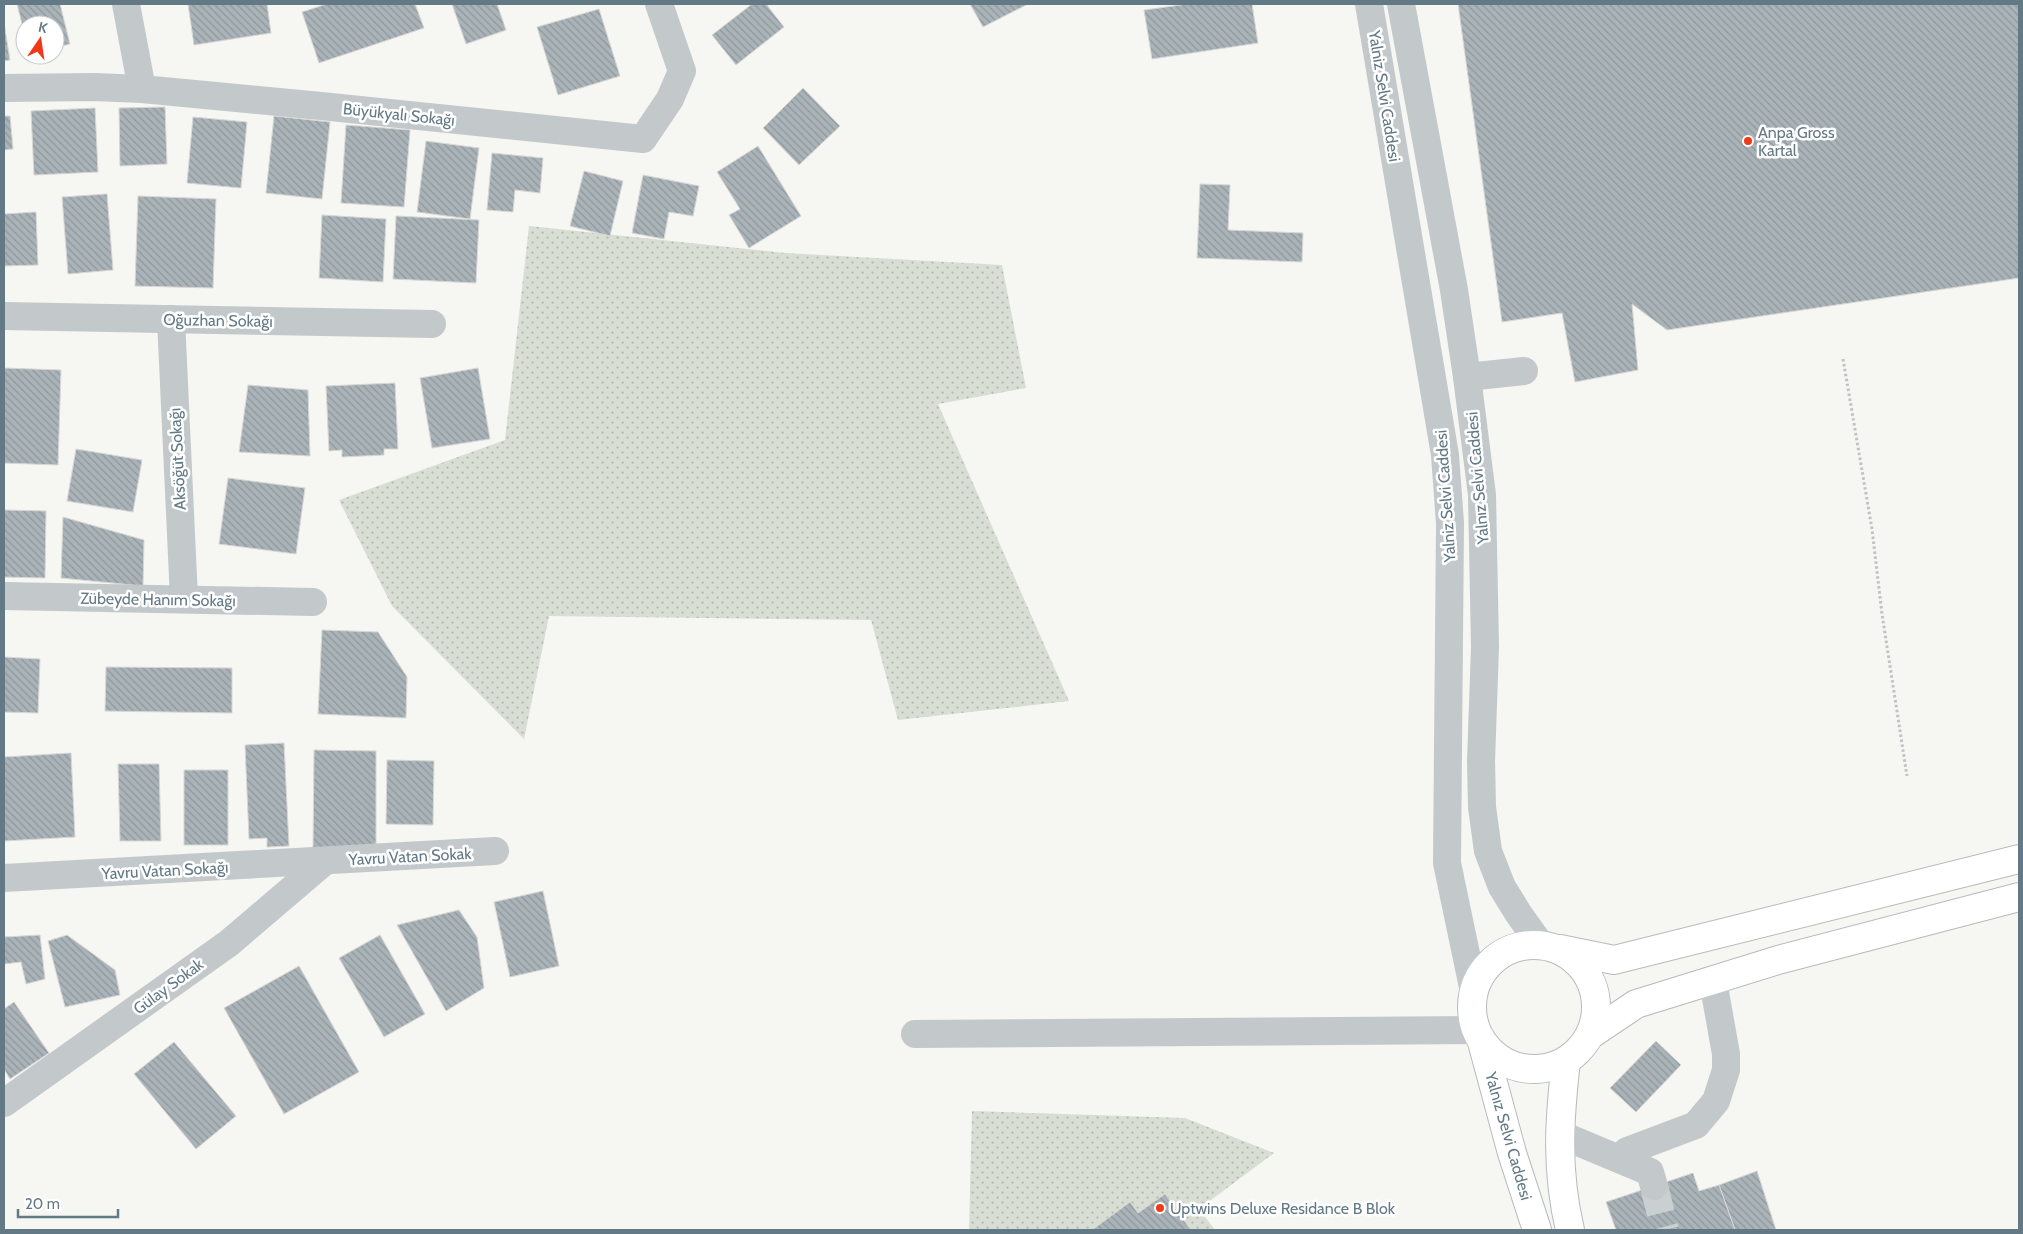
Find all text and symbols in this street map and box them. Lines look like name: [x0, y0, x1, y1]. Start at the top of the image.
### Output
north arrow: [15, 15, 65, 65]
text: K: [37, 18, 49, 37]
street label: Yalniz Selvi Caddesi: [1365, 28, 1404, 163]
street label: Büyükyalı Sokağı: [342, 99, 456, 130]
place label: Anpa Gross Kartal: [1758, 123, 1835, 160]
marker: Anpa Gross Kartal: [1742, 135, 1754, 147]
street label: Oğuzhan Sokağı: [163, 310, 273, 331]
street label: Aksöğüt Sokağı: [165, 408, 190, 510]
street label: Yalnız Selvi Caddesi: [1462, 411, 1493, 546]
street label: Yalniz Selvi Caddesi: [1431, 429, 1460, 564]
street label: Zübeyde Hanım Sokağı: [80, 589, 236, 610]
street label: Yavru Vatan Sokak: [347, 844, 473, 869]
street label: Yavru Vatan Sokağı: [100, 858, 229, 883]
street label: Gülay Sokak: [130, 954, 208, 1018]
street label: Yalnız Selvi Caddesi: [1481, 1069, 1536, 1202]
scale bar: [18, 1186, 118, 1218]
text: 20 m: [25, 1195, 60, 1213]
place label: Uptwins Deluxe Residance B Blok: [1170, 1199, 1396, 1218]
marker: Uptwins Deluxe Residance B Blok: [1154, 1202, 1166, 1214]

